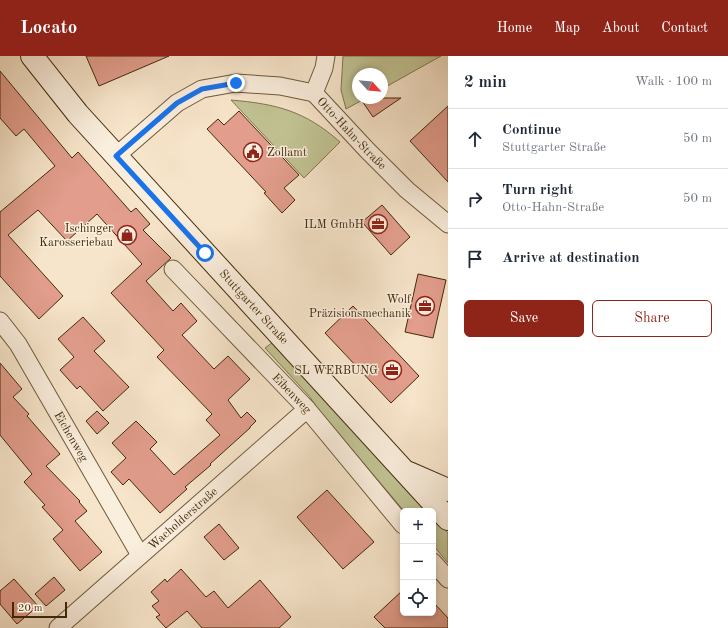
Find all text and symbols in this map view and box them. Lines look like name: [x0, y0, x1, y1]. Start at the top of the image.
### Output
text: Locato: [20, 19, 77, 38]
text: Home: [497, 21, 532, 35]
text: Map: [554, 21, 580, 35]
text: About: [602, 21, 639, 35]
text: Contact: [661, 21, 708, 35]
north arrow: [352, 68, 388, 104]
route end: [227, 74, 245, 92]
text: 2 min: [464, 74, 507, 91]
text: Walk · 100 m: [635, 75, 712, 88]
street label: Otto-Hahn-Straße: [314, 95, 388, 173]
text: Continue: [502, 123, 561, 138]
icon: ahead: [464, 128, 486, 150]
text: 50 m: [683, 132, 712, 145]
public building icon: Zollamt: [242, 141, 264, 163]
text: Stuttgarter Straße: [502, 141, 606, 154]
place label: Zollamt: [267, 147, 307, 159]
text: Turn right: [502, 183, 573, 198]
icon: right: [464, 188, 486, 210]
text: 50 m: [683, 192, 712, 205]
text: Otto-Hahn-Straße: [502, 201, 604, 214]
office icon: ILM GmbH: [367, 213, 389, 235]
place label: ILM GmbH: [304, 219, 364, 231]
place label: Ischinger Karosseriebau: [39, 223, 114, 249]
shop icon: Ischinger Karosseriebau: [116, 224, 138, 246]
route start: [196, 244, 214, 262]
icon: arrive: [464, 248, 486, 270]
text: Arrive at destination: [502, 251, 640, 266]
street label: Stuttgarter Straße: [216, 268, 290, 347]
place label: Wolf Präzisionsmechanik: [309, 294, 412, 320]
office icon: Wolf Präzisionsmechanik: [414, 295, 436, 317]
button: Save: [464, 300, 584, 337]
button: Share: [592, 300, 712, 337]
office icon: SL WERBUNG: [381, 359, 403, 381]
place label: SL WERBUNG: [294, 365, 378, 377]
street label: Eibenweg: [269, 372, 313, 417]
street label: Eichenweg: [51, 410, 90, 465]
street label: Wacholderstraße: [146, 485, 221, 553]
map controls: [400, 508, 436, 616]
button: +: [400, 508, 436, 544]
button: −: [400, 544, 436, 580]
button: locate: [400, 580, 436, 616]
scale bar: [12, 600, 67, 619]
text: 20 m: [18, 603, 43, 614]

